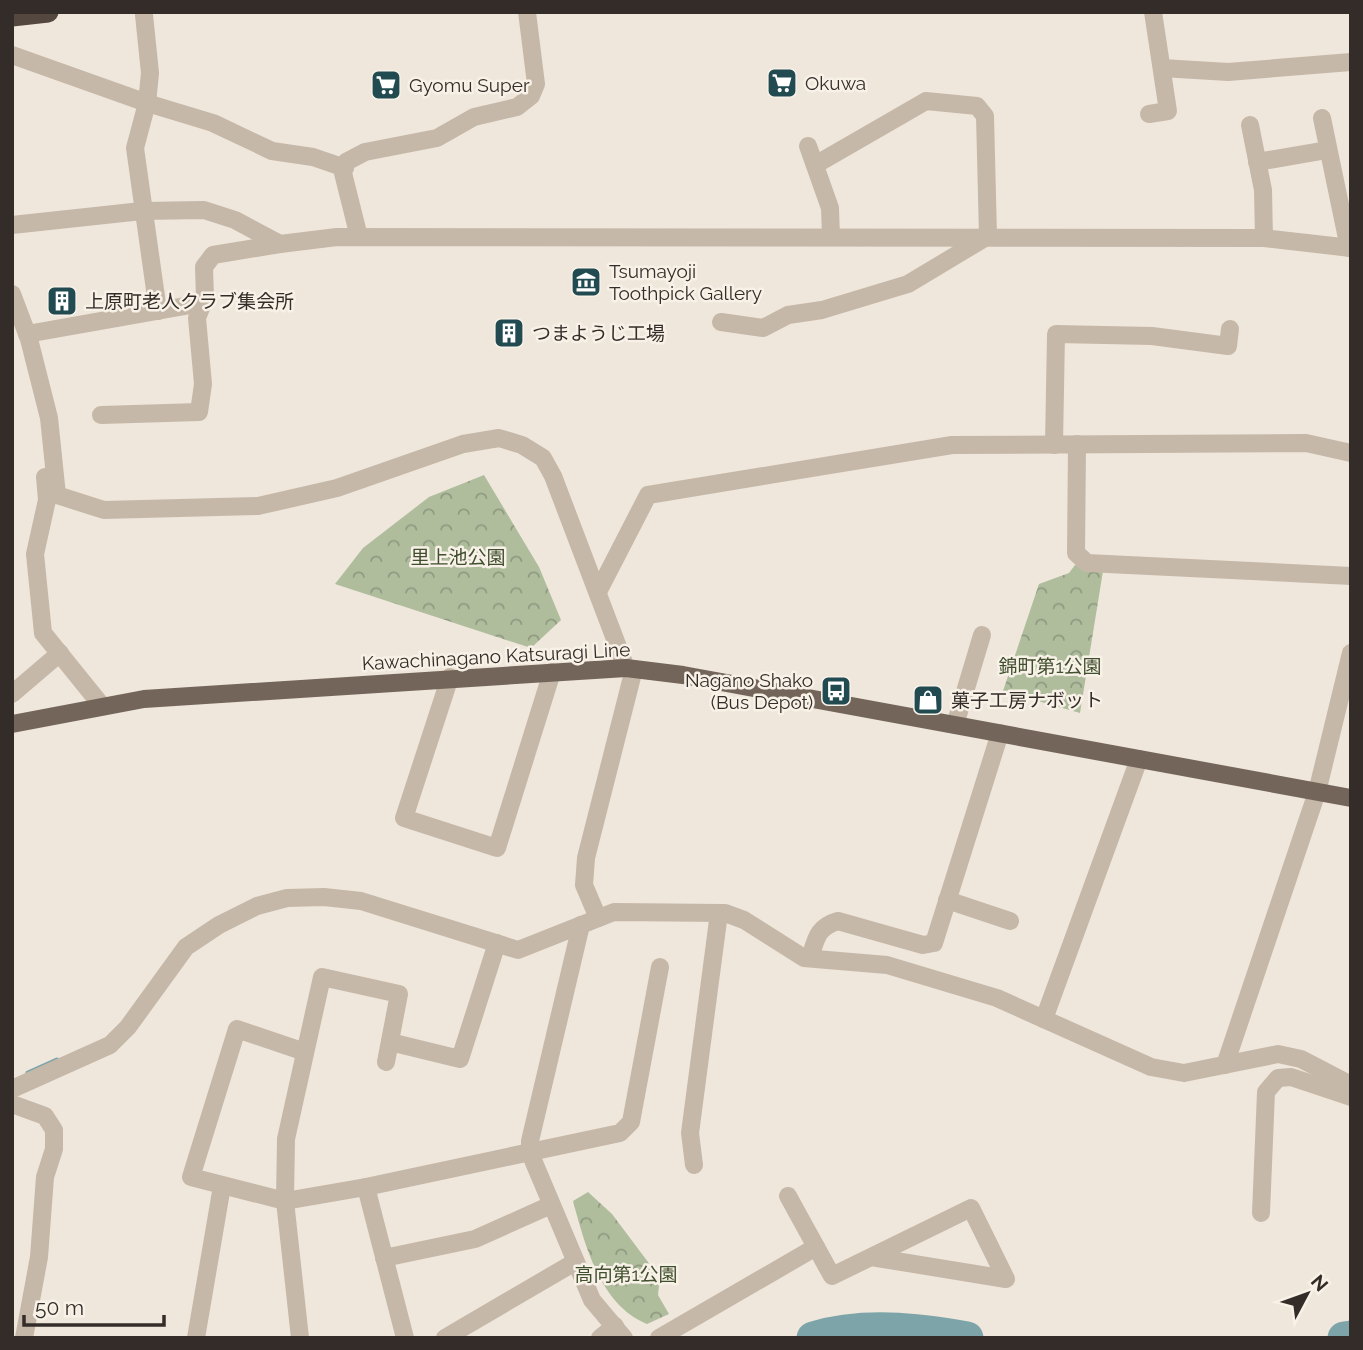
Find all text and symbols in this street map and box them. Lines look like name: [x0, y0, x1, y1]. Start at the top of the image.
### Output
supermarket icon: Okuwa: [765, 66, 799, 100]
supermarket icon: Gyomu Super: [369, 68, 403, 102]
place label: Okuwa: [805, 72, 866, 94]
place label: Gyomu Super: [409, 74, 530, 96]
place label: Tsumayoji Toothpick Gallery: [609, 260, 762, 304]
museum icon: Tsumayoji Toothpick Gallery: [569, 265, 603, 299]
building icon: 上原町老人クラブ集会所: [45, 284, 79, 318]
place label: 上原町老人クラブ集会所: [85, 290, 294, 312]
building icon: つまようじ工場: [492, 316, 526, 350]
place label: つまようじ工場: [532, 322, 665, 344]
park label: 里上池公園: [410, 546, 506, 568]
street label: Kawachinagano Katsuragi Line: [361, 638, 631, 674]
park label: 錦町第1公園: [998, 655, 1102, 677]
place label: Nagano Shako (Bus Depot): [685, 669, 813, 713]
bus stop icon: Nagano Shako (Bus Depot): [819, 674, 853, 708]
shop icon: 菓子工房ナボット: [911, 683, 945, 717]
place label: 菓子工房ナボット: [951, 689, 1103, 711]
north arrow: [1272, 1259, 1342, 1329]
park label: 高向第1公園: [574, 1263, 678, 1285]
text: N: [1307, 1270, 1333, 1296]
scale bar: [24, 1284, 164, 1328]
text: 50 m: [35, 1295, 84, 1320]

